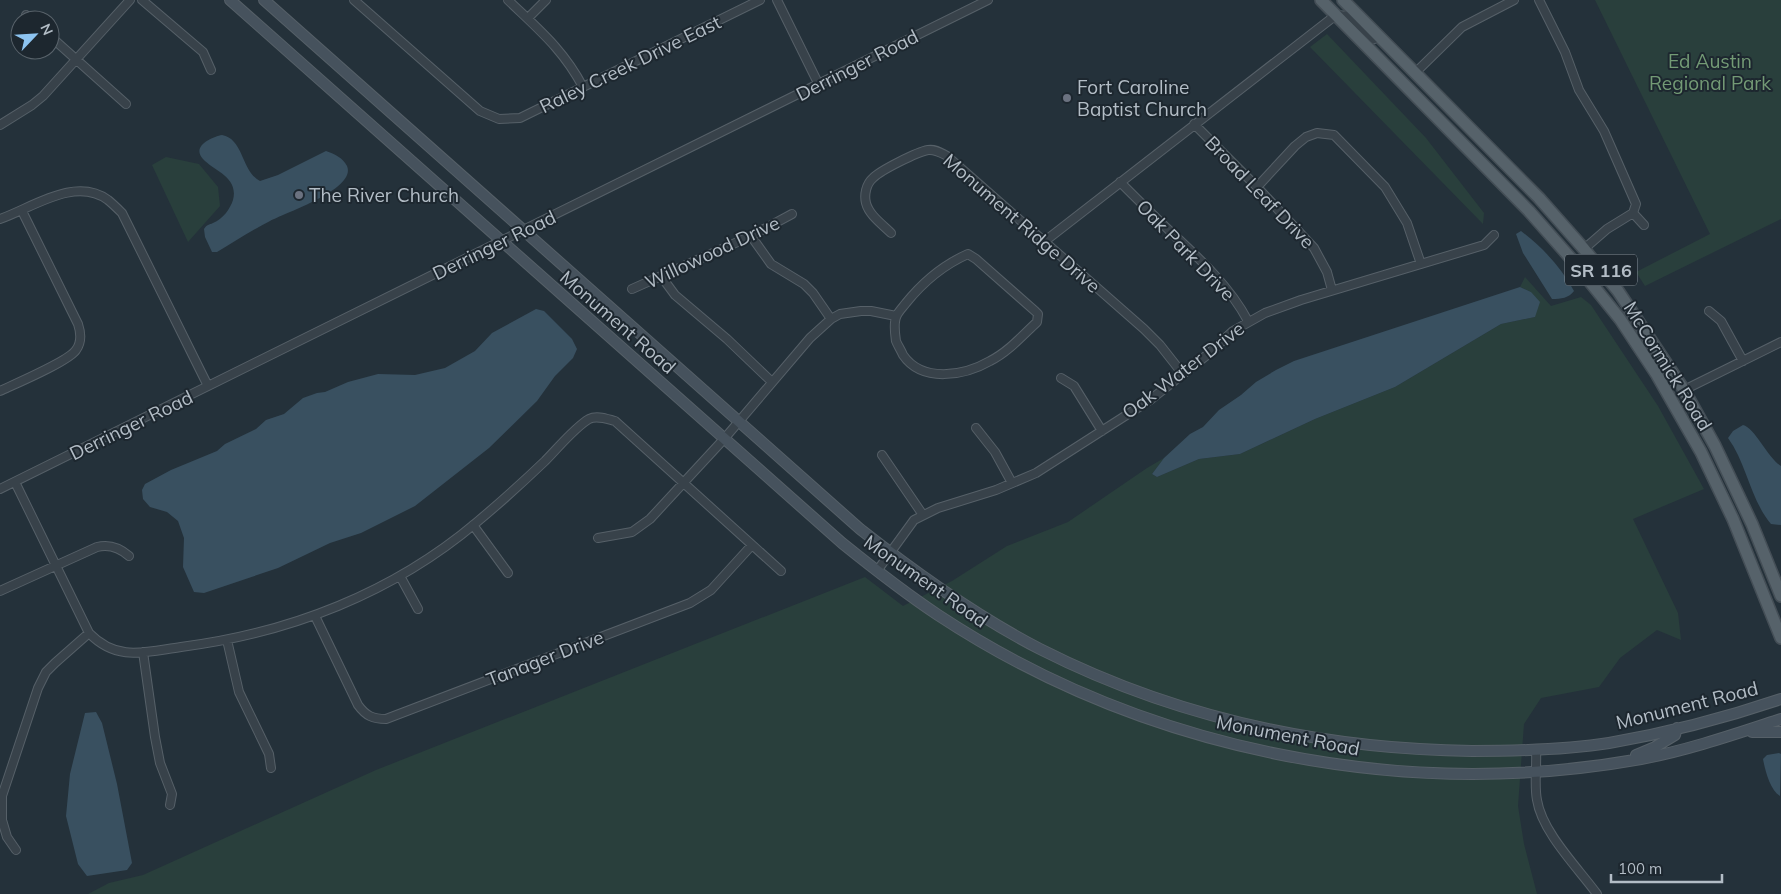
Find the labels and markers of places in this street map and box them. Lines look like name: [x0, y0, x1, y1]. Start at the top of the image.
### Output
place label: Fort Caroline Baptist Church: [1077, 75, 1207, 121]
marker: Fort Caroline Baptist Church: [1061, 92, 1073, 104]
place label: The River Church: [309, 183, 459, 207]
marker: The River Church: [293, 189, 305, 201]

